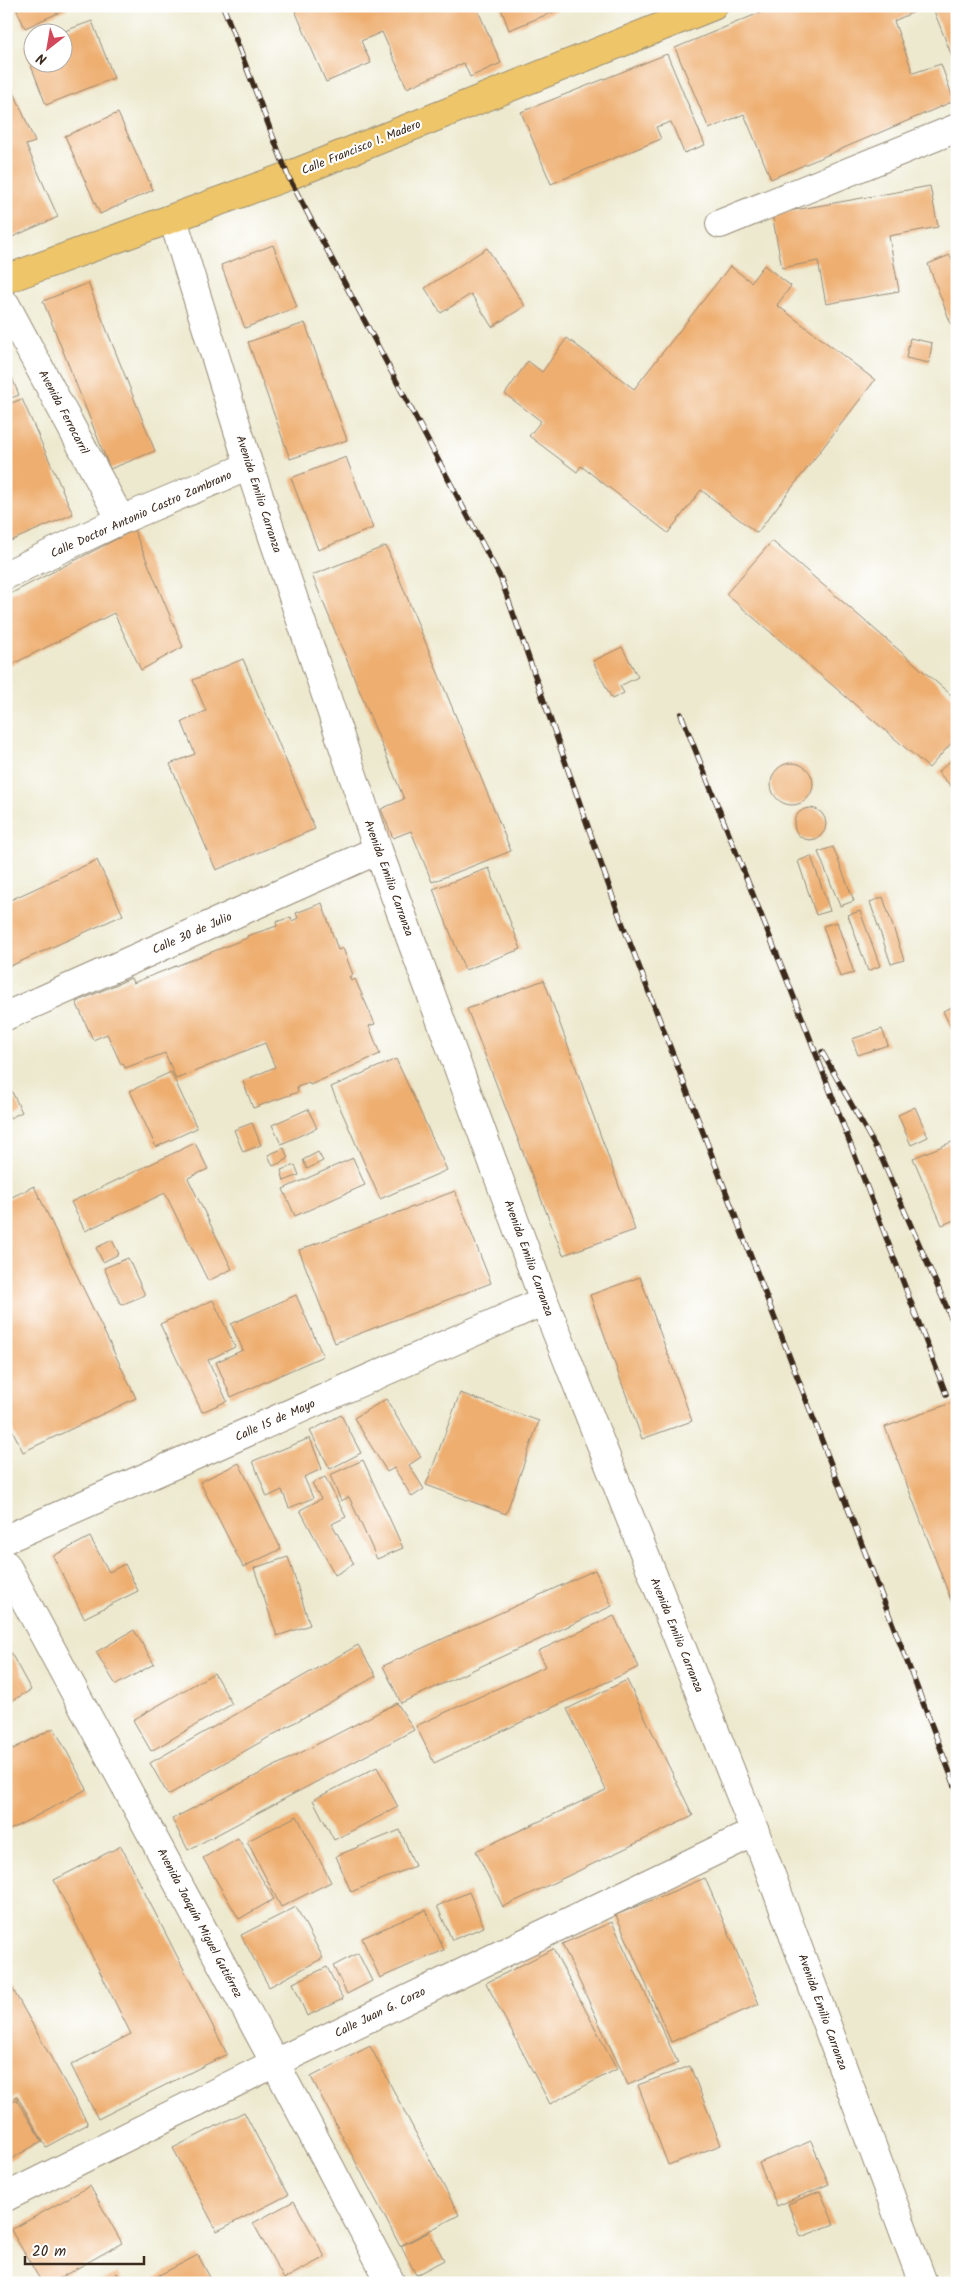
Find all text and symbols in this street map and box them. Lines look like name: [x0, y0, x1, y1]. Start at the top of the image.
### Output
north arrow: [22, 22, 72, 72]
text: N: [32, 46, 51, 70]
street label: Calle Francisco I. Madero: [299, 115, 424, 180]
street label: Avenida Ferrocarril: [33, 367, 94, 458]
street label: Avenida Emilio Carranza: [231, 433, 287, 556]
street label: Calle Doctor Antonio Castro Zambrano: [47, 466, 235, 563]
street label: Avenida Emilio Carranza: [359, 817, 419, 939]
street label: Calle 30 de Julio: [149, 907, 235, 960]
street label: Avenida Emilio Carranza: [499, 1197, 559, 1319]
street label: Calle 15 de Mayo: [232, 1394, 318, 1447]
street label: Avenida Emilio Carranza: [645, 1575, 708, 1696]
street label: Avenida Joaquín Miguel Gutiérrez: [152, 1845, 247, 2001]
street label: Avenida Emilio Carranza: [793, 1951, 853, 2073]
street label: Calle Juan G. Corzo: [331, 1982, 429, 2043]
scale bar: [25, 2234, 144, 2266]
text: 20 m: [32, 2240, 66, 2264]

